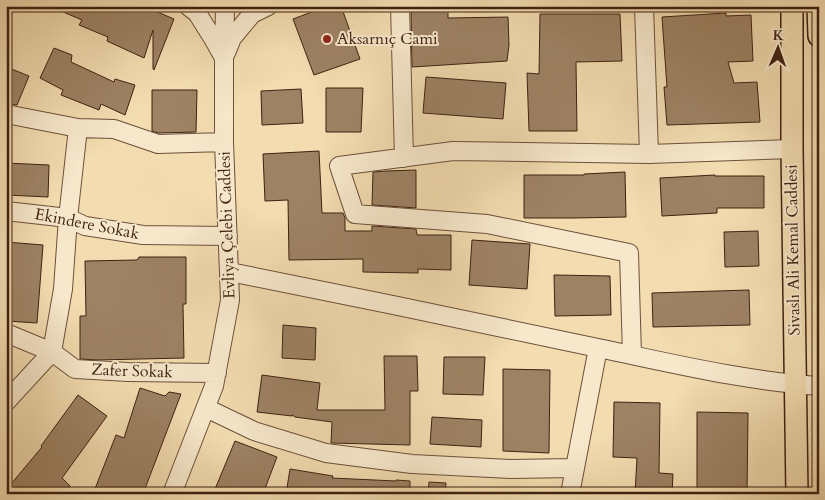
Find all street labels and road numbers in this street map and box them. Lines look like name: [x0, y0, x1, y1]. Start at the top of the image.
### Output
street label: Evliya Çelebi Caddesi: [213, 150, 241, 299]
street label: Sivaslı Ali Kemal Caddesi: [780, 164, 805, 336]
street label: Ekindere Sokak: [33, 203, 142, 245]
street label: Zafer Sokak: [91, 359, 173, 383]

